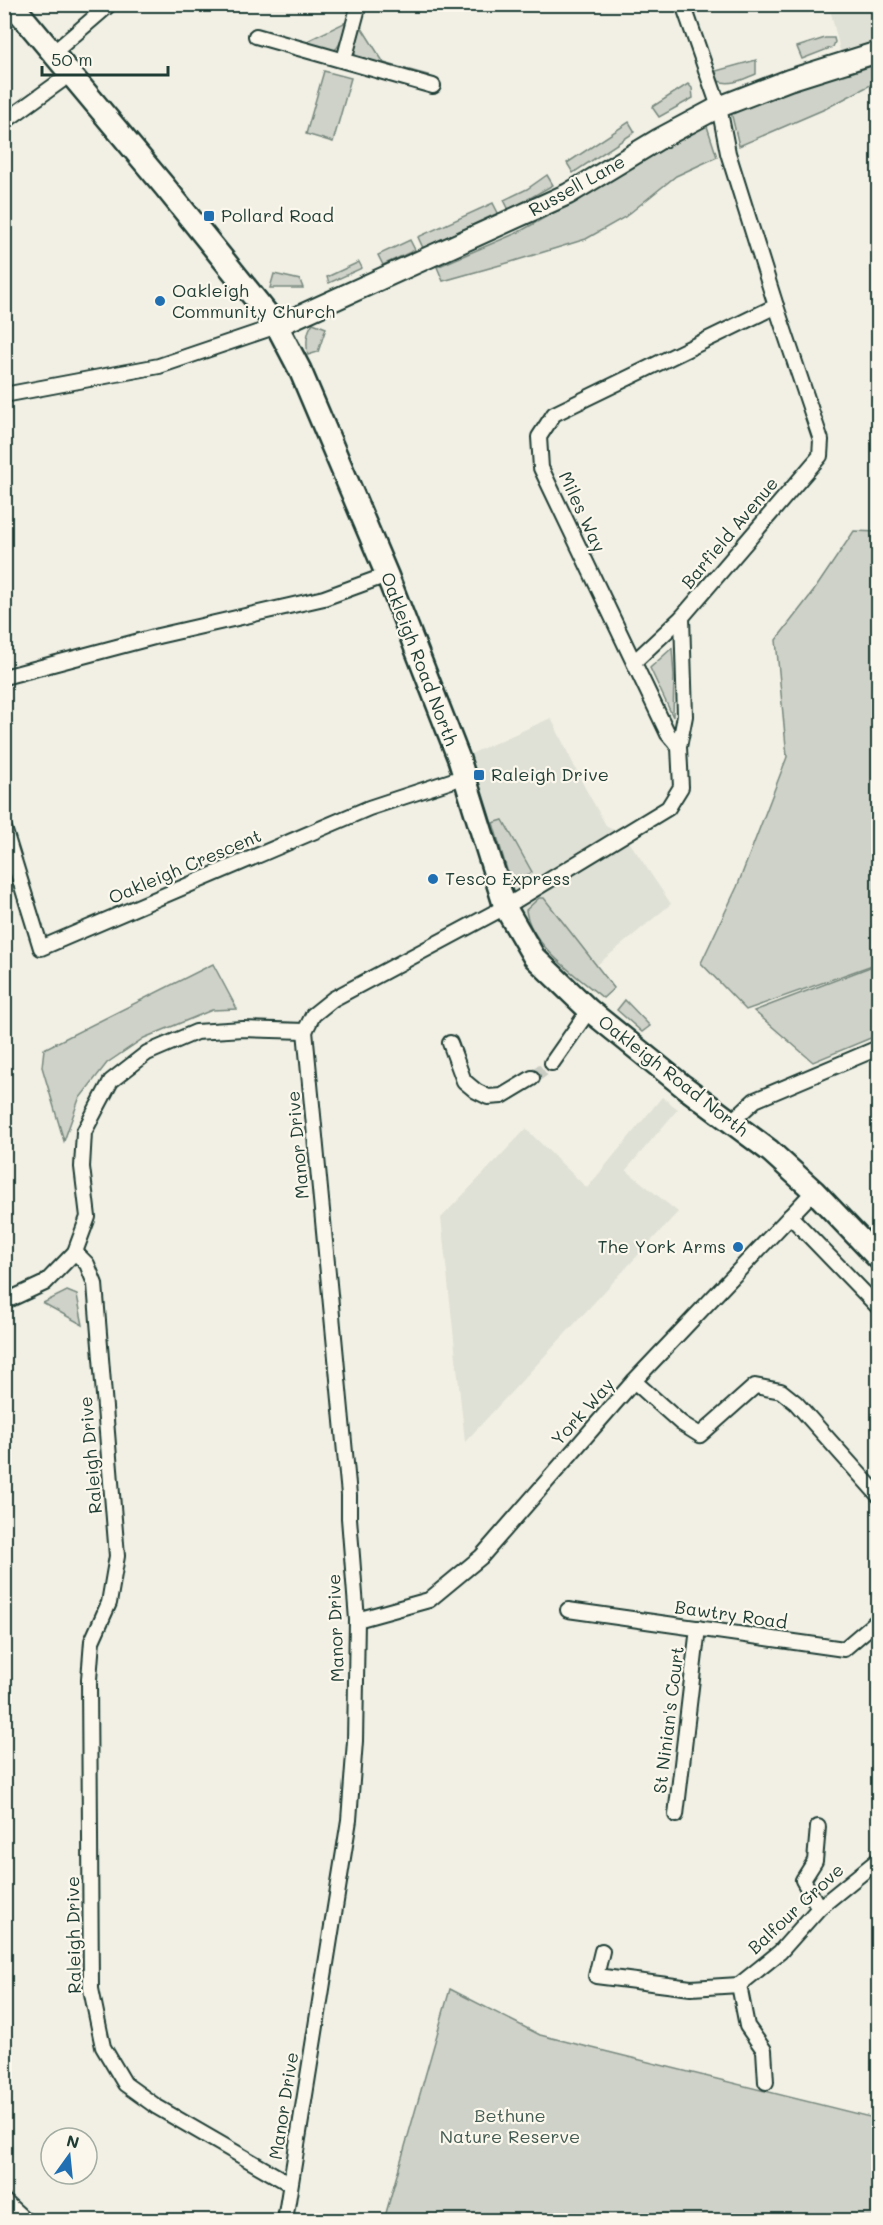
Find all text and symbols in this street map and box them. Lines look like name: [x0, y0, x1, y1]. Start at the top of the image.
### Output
scale bar: [42, 39, 168, 77]
text: 50 m: [51, 47, 93, 71]
street label: Russell Lane: [524, 149, 629, 221]
place label: Pollard Road: [221, 203, 334, 227]
marker: Pollard Road: [202, 209, 216, 223]
place label: Oakleigh Community Church: [172, 278, 335, 323]
marker: Oakleigh Community Church: [153, 294, 167, 308]
street label: Miles Way: [554, 467, 612, 556]
street label: Barfield Avenue: [675, 471, 783, 593]
street label: Oakleigh Road North: [376, 568, 464, 749]
place label: Raleigh Drive: [491, 762, 609, 786]
marker: Raleigh Drive: [472, 768, 486, 782]
street label: Oakleigh Crescent: [104, 823, 265, 909]
place label: Tesco Express: [445, 866, 570, 890]
marker: Tesco Express: [426, 872, 440, 886]
street label: Oakleigh Road North: [594, 1009, 754, 1141]
street label: Manor Drive: [280, 1090, 314, 1200]
place label: The York Arms: [598, 1234, 726, 1258]
marker: The York Arms: [731, 1240, 745, 1254]
street label: York Way: [545, 1372, 619, 1450]
street label: Raleigh Drive: [73, 1395, 107, 1515]
street label: Manor Drive: [321, 1573, 349, 1683]
street label: Bawtry Road: [673, 1594, 789, 1634]
street label: St Ninian's Court: [647, 1645, 689, 1795]
street label: Balfour Grove: [742, 1858, 848, 1959]
street label: Raleigh Drive: [60, 1876, 86, 1994]
street label: Manor Drive: [263, 2050, 303, 2161]
park label: Bethune Nature Reserve: [440, 2103, 580, 2148]
north arrow: [39, 2126, 99, 2186]
text: N: [64, 2129, 82, 2153]

